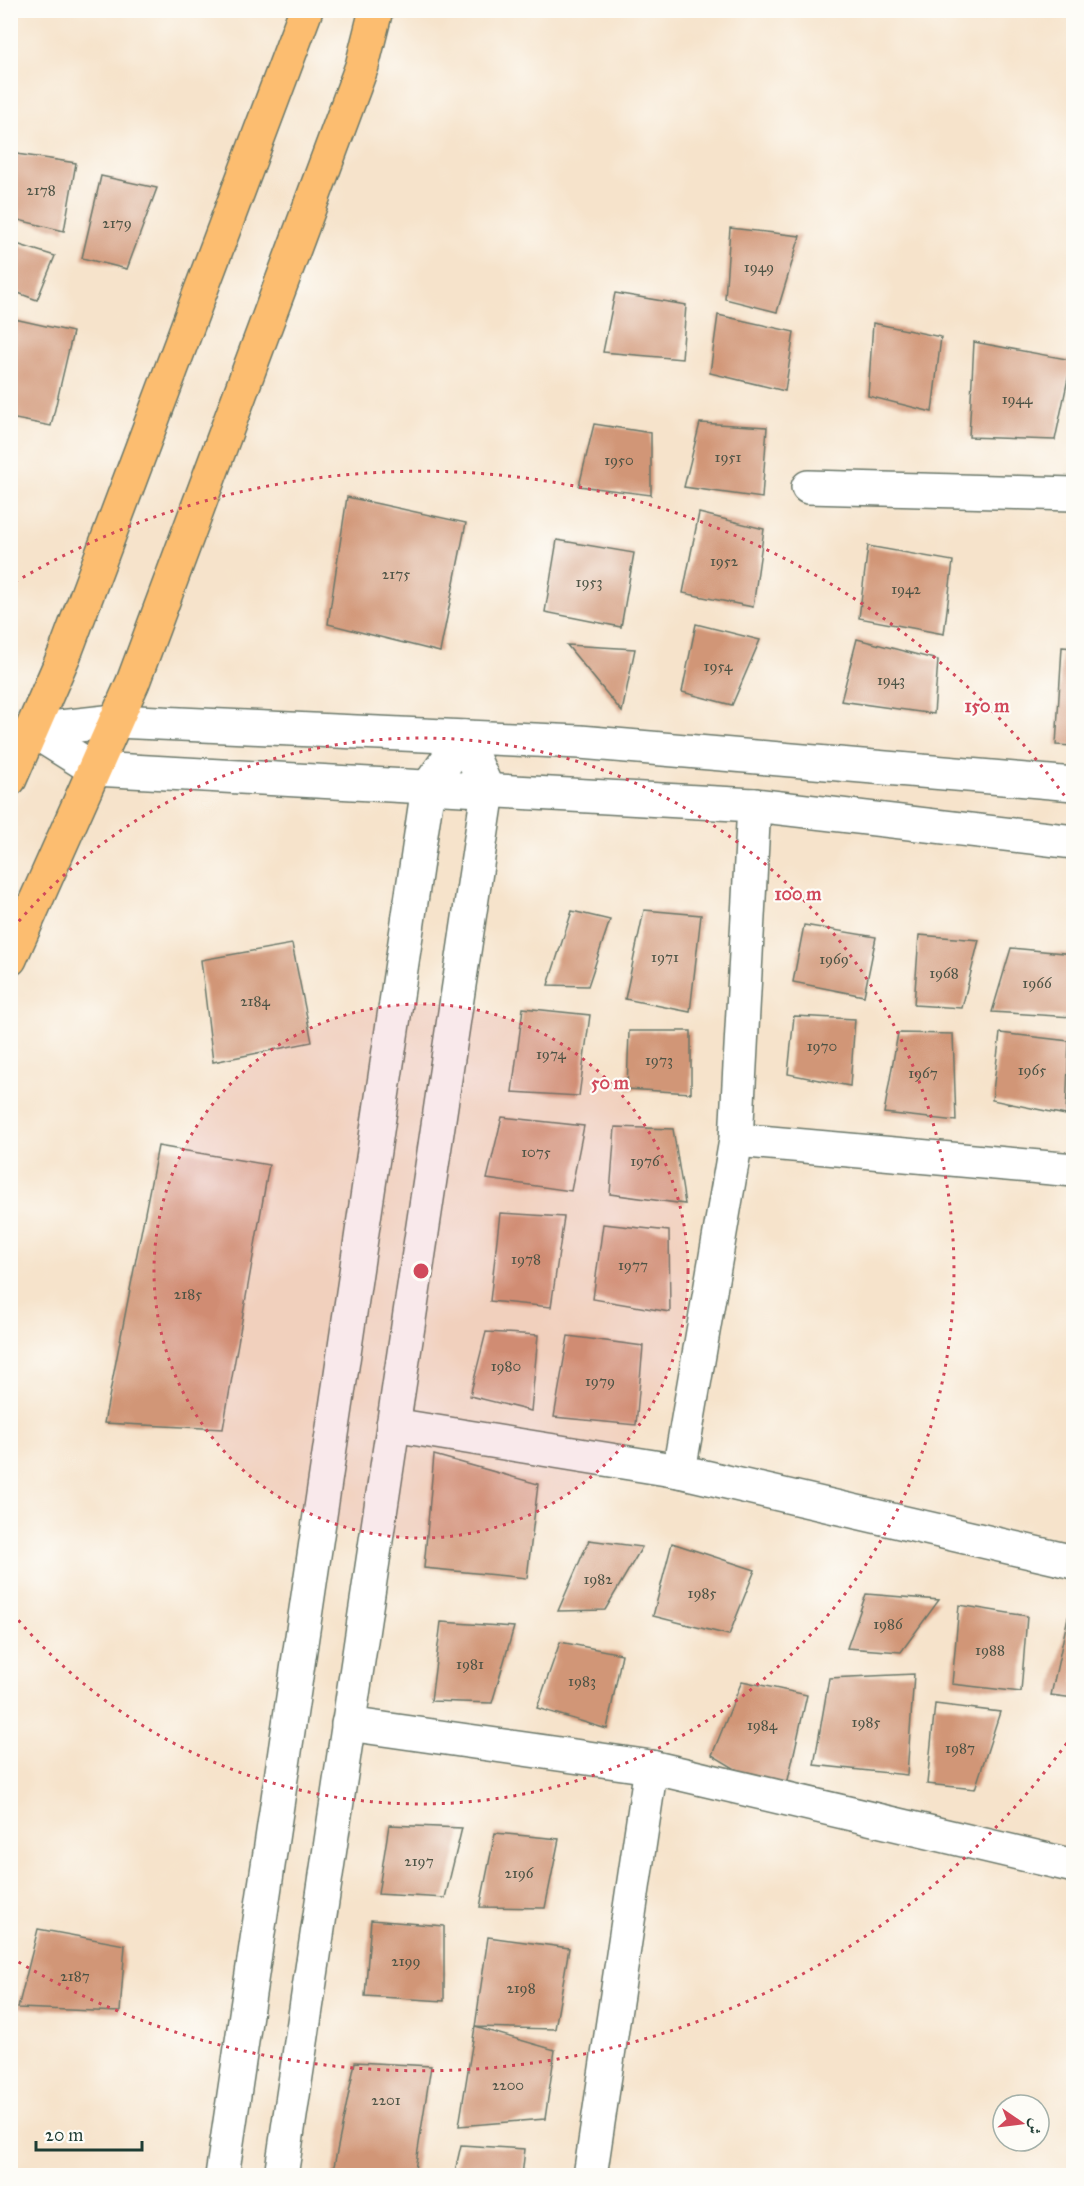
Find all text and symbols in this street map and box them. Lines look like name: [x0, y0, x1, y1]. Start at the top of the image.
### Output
house number: 2178: [26, 181, 56, 199]
house number: 2179: [102, 214, 132, 232]
house number: 1949: [744, 258, 774, 276]
house number: 1944: [1002, 390, 1033, 408]
house number: 1951: [715, 448, 741, 466]
house number: 1950: [604, 451, 634, 469]
house number: 1952: [710, 552, 739, 570]
house number: 2175: [382, 565, 410, 583]
house number: 1953: [576, 573, 602, 591]
house number: 1942: [891, 580, 921, 598]
house number: 1954: [704, 657, 733, 675]
house number: 1943: [877, 671, 905, 689]
text: 150 m: [965, 695, 1010, 717]
text: 100 m: [775, 883, 822, 905]
house number: 1971: [651, 948, 679, 966]
house number: 1969: [819, 950, 849, 968]
house number: 1968: [929, 964, 959, 982]
house number: 1966: [1022, 974, 1053, 992]
house number: 2184: [240, 992, 270, 1010]
house number: 1970: [807, 1037, 837, 1055]
house number: 1974: [536, 1045, 567, 1063]
house number: 1973: [645, 1051, 673, 1069]
house number: 1965: [1018, 1061, 1046, 1079]
house number: 1967: [908, 1064, 938, 1082]
text: 50 m: [591, 1072, 630, 1094]
house number: 1075: [521, 1143, 551, 1161]
house number: 1976: [630, 1152, 661, 1170]
house number: 1978: [511, 1250, 541, 1268]
house number: 1977: [618, 1256, 648, 1274]
centre of rings: [411, 1261, 431, 1281]
house number: 2185: [174, 1285, 202, 1303]
house number: 1980: [491, 1357, 521, 1375]
house number: 1979: [585, 1372, 615, 1390]
house number: 1982: [583, 1570, 613, 1588]
house number: 1985: [688, 1584, 716, 1602]
house number: 1986: [873, 1615, 904, 1633]
house number: 1988: [975, 1641, 1005, 1659]
house number: 1981: [456, 1655, 484, 1673]
house number: 1983: [568, 1672, 596, 1690]
house number: 1985: [852, 1713, 880, 1731]
house number: 1984: [747, 1716, 778, 1734]
house number: 1987: [945, 1739, 975, 1757]
house number: 2197: [404, 1852, 434, 1870]
house number: 2196: [505, 1864, 535, 1882]
house number: 2199: [391, 1952, 421, 1970]
house number: 2187: [60, 1967, 90, 1985]
house number: 2198: [506, 1979, 536, 1997]
house number: 2200: [492, 2076, 524, 2094]
house number: 2201: [371, 2091, 401, 2109]
north arrow: [991, 2093, 1051, 2153]
scale bar: [36, 2114, 142, 2152]
text: ش: [1024, 2117, 1046, 2137]
text: 20 m: [45, 2124, 83, 2146]

